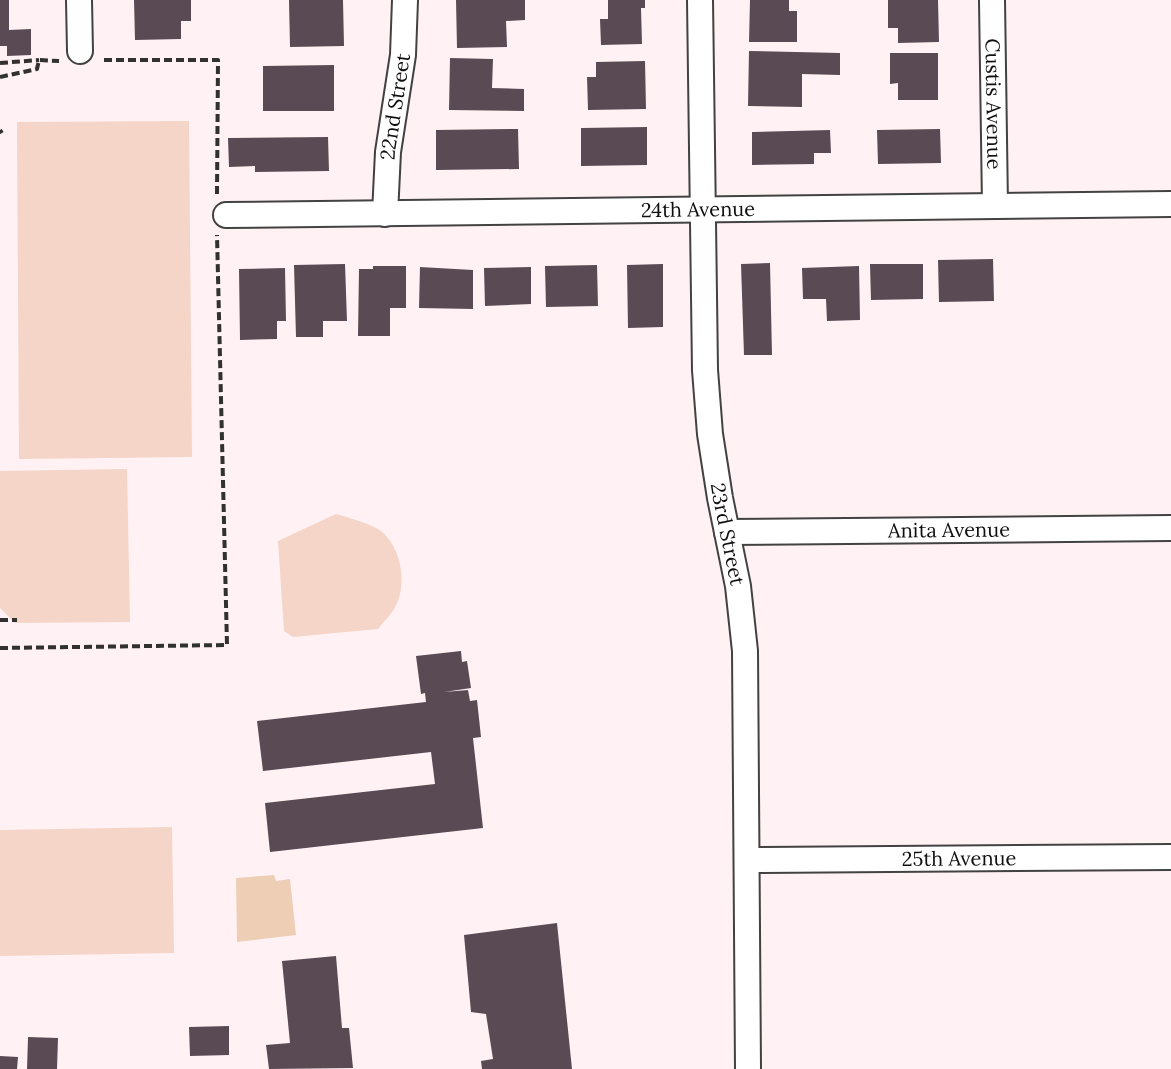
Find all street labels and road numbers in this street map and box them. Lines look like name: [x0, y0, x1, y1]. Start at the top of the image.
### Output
street label: Custis Avenue: [981, 38, 1007, 170]
street label: 22nd Street: [375, 51, 415, 160]
street label: 24th Avenue: [641, 196, 755, 222]
street label: 23rd Street: [706, 481, 751, 588]
street label: Anita Avenue: [887, 516, 1010, 543]
street label: 25th Avenue: [902, 845, 1017, 871]

